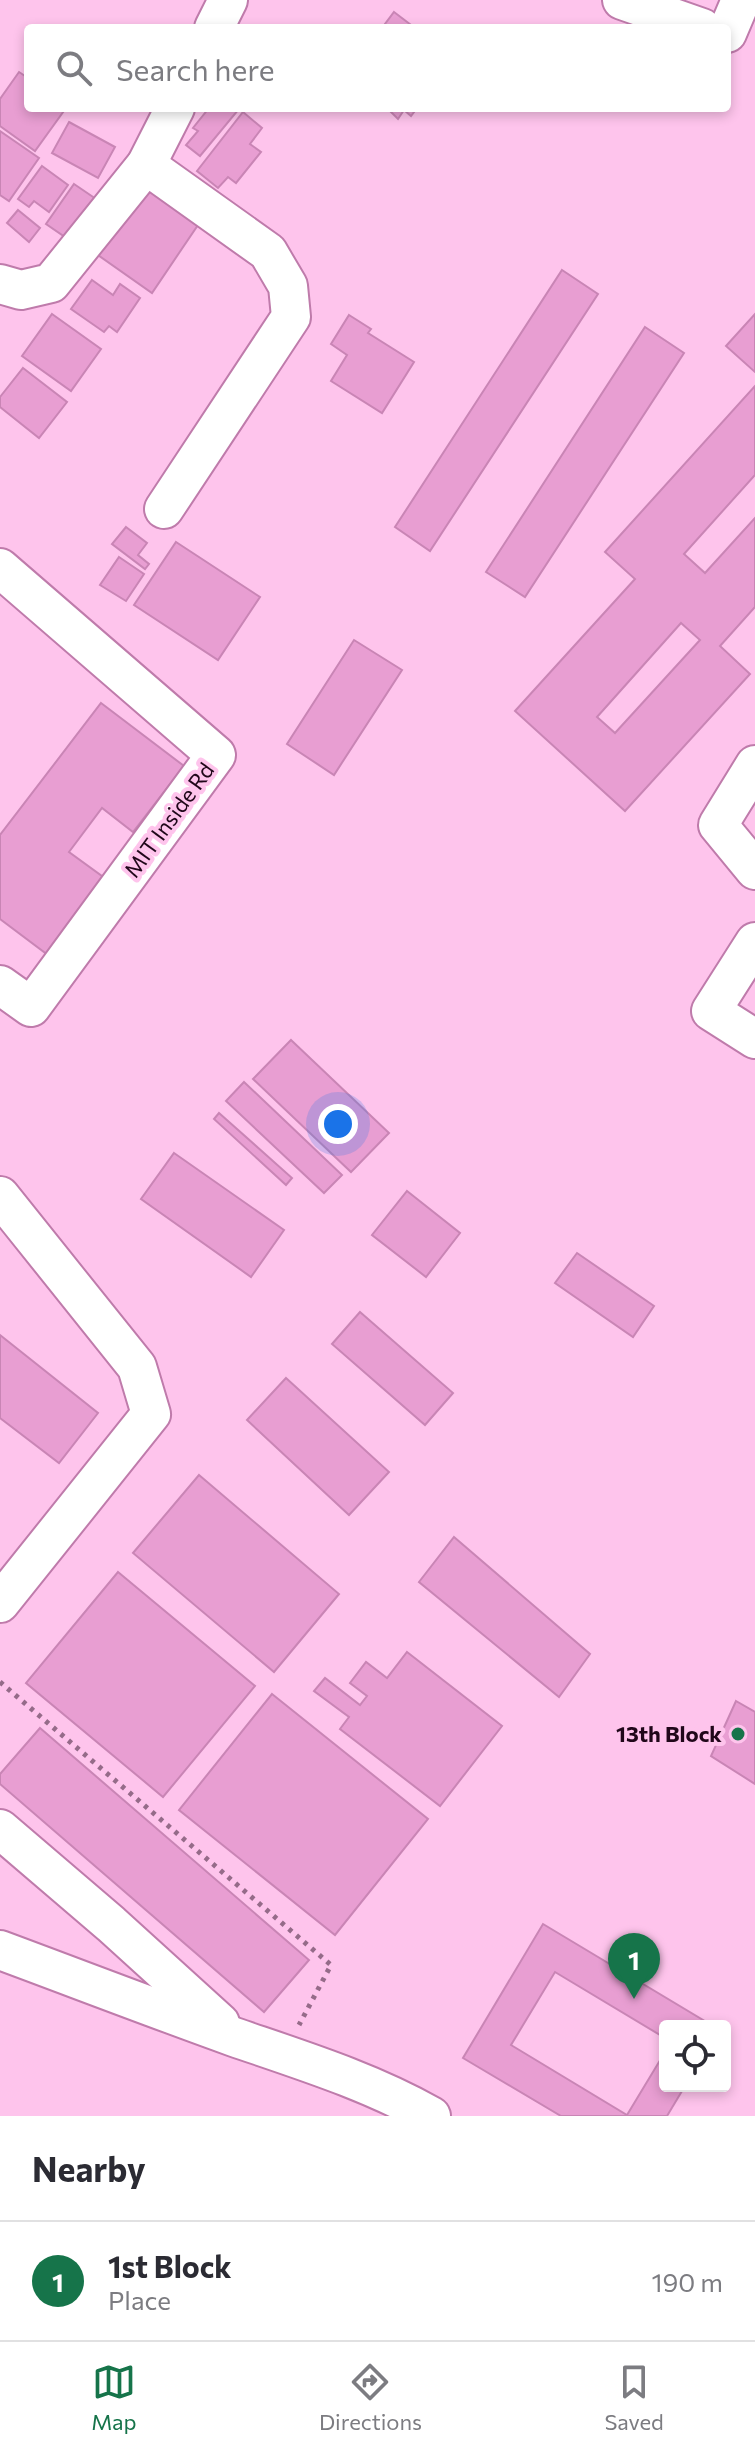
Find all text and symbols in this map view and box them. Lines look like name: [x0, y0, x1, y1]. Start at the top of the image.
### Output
search box: [24, 24, 731, 112]
icon: search: [52, 46, 96, 90]
text: Search here: [116, 50, 275, 87]
street label: MIT Inside Rd: [118, 757, 219, 882]
your location: [318, 1104, 358, 1144]
place label: 13th Block: [616, 1720, 722, 1747]
marker: 13th Block: [729, 1725, 747, 1743]
pin: 1: [608, 1933, 660, 1999]
map controls: [659, 2020, 731, 2092]
button: locate: [659, 2020, 731, 2092]
text: Nearby: [32, 2147, 146, 2189]
text: 1st Block: [108, 2247, 232, 2284]
text: 1: [52, 2266, 64, 2297]
text: 190 m: [651, 2266, 723, 2297]
text: Place: [108, 2284, 171, 2315]
tab: Map: [91, 2360, 137, 2435]
tab: Directions: [319, 2360, 422, 2435]
tab: Saved: [604, 2360, 664, 2435]

